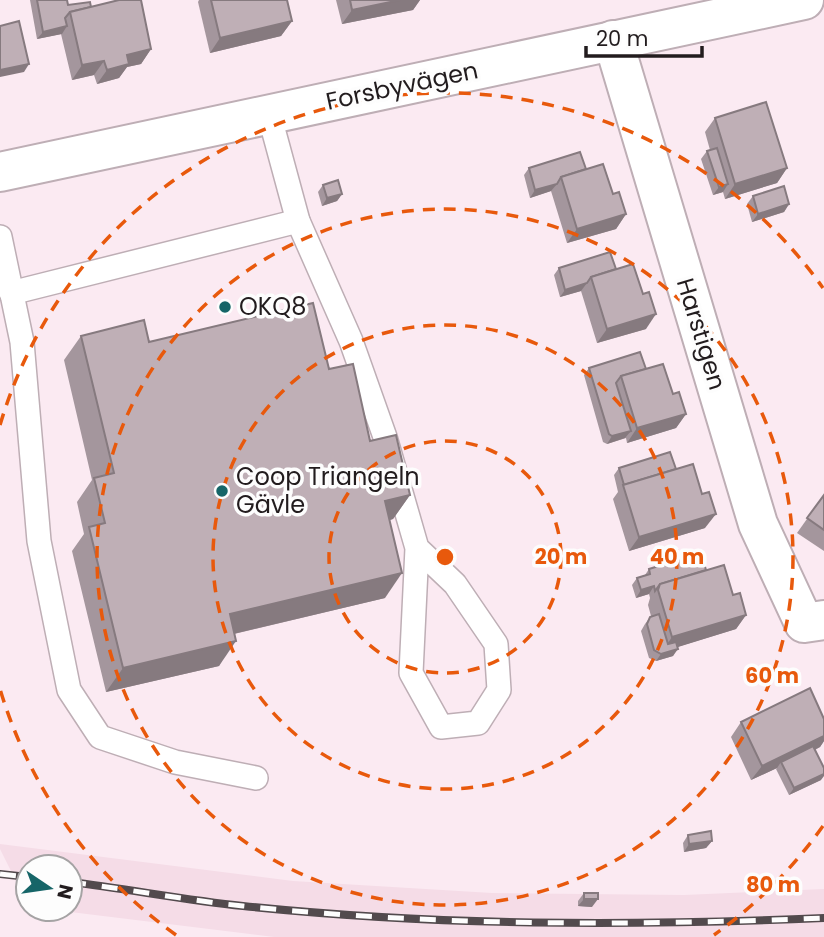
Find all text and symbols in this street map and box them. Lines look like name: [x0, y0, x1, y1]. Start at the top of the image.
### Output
scale bar: [586, 14, 702, 58]
text: 20 m: [596, 24, 649, 53]
street label: Forsbyvägen: [323, 53, 481, 118]
street label: Harstigen: [669, 274, 734, 394]
place label: OKQ8: [239, 290, 306, 323]
marker: OKQ8: [217, 299, 233, 315]
place label: Coop Triangeln Gävle: [236, 460, 420, 521]
marker: Coop Triangeln Gävle: [214, 483, 230, 499]
text: 20 m: [535, 542, 587, 571]
text: 40 m: [650, 542, 704, 571]
centre of rings: [433, 545, 457, 569]
text: 60 m: [745, 661, 799, 690]
north arrow: [14, 853, 84, 923]
text: 80 m: [746, 870, 800, 899]
text: N: [50, 882, 80, 902]

